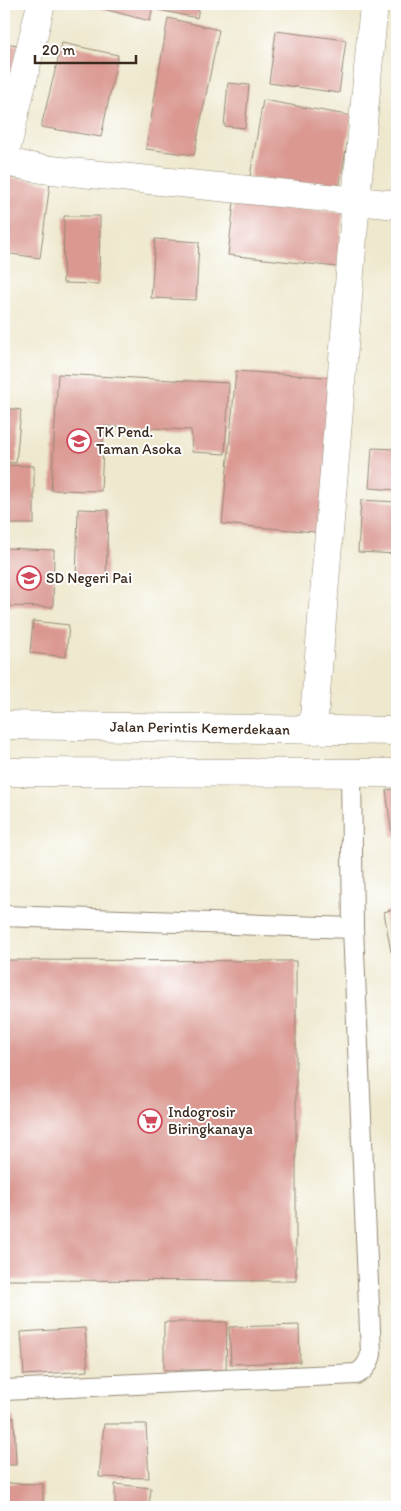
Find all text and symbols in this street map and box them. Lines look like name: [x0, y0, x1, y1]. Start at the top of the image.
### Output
scale bar: [35, 32, 136, 64]
text: 20 m: [42, 41, 76, 59]
place label: TK Pend. Taman Asoka: [96, 423, 182, 458]
school or university icon: TK Pend. Taman Asoka: [66, 428, 92, 454]
school or university icon: SD Negeri Pai: [16, 565, 42, 591]
place label: SD Negeri Pai: [46, 569, 132, 587]
street label: Jalan Perintis Kemerdekaan: [110, 717, 290, 739]
place label: Indogrosir Biringkanaya: [168, 1103, 253, 1138]
supermarket icon: Indogrosir Biringkanaya: [137, 1108, 163, 1134]

